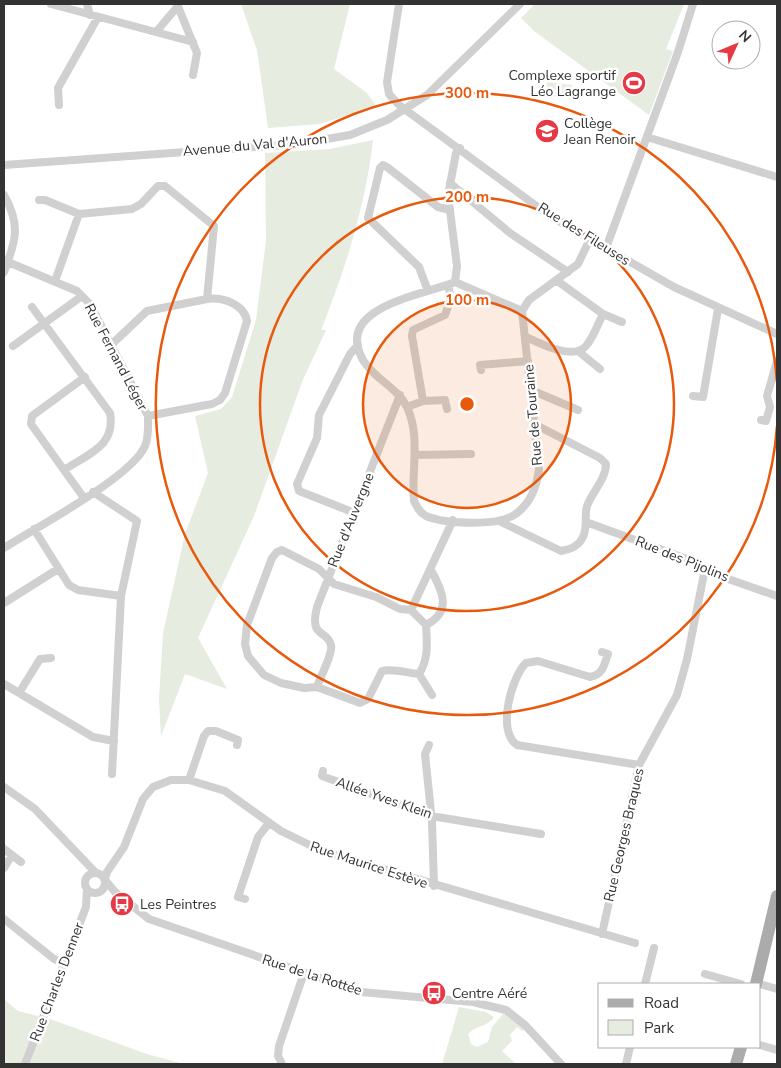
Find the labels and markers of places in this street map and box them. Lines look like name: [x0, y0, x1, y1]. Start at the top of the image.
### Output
place label: Complexe sportif Léo Lagrange: [509, 66, 616, 101]
sports icon: Complexe sportif Léo Lagrange: [621, 70, 647, 96]
place label: Collège Jean Renoir: [563, 114, 636, 149]
school or university icon: Collège Jean Renoir: [534, 118, 560, 144]
centre of rings: [458, 395, 476, 413]
bus stop icon: Les Peintres: [109, 891, 135, 917]
place label: Les Peintres: [140, 895, 217, 914]
bus stop icon: Centre Aéré: [421, 980, 447, 1006]
place label: Centre Aéré: [452, 984, 527, 1003]

